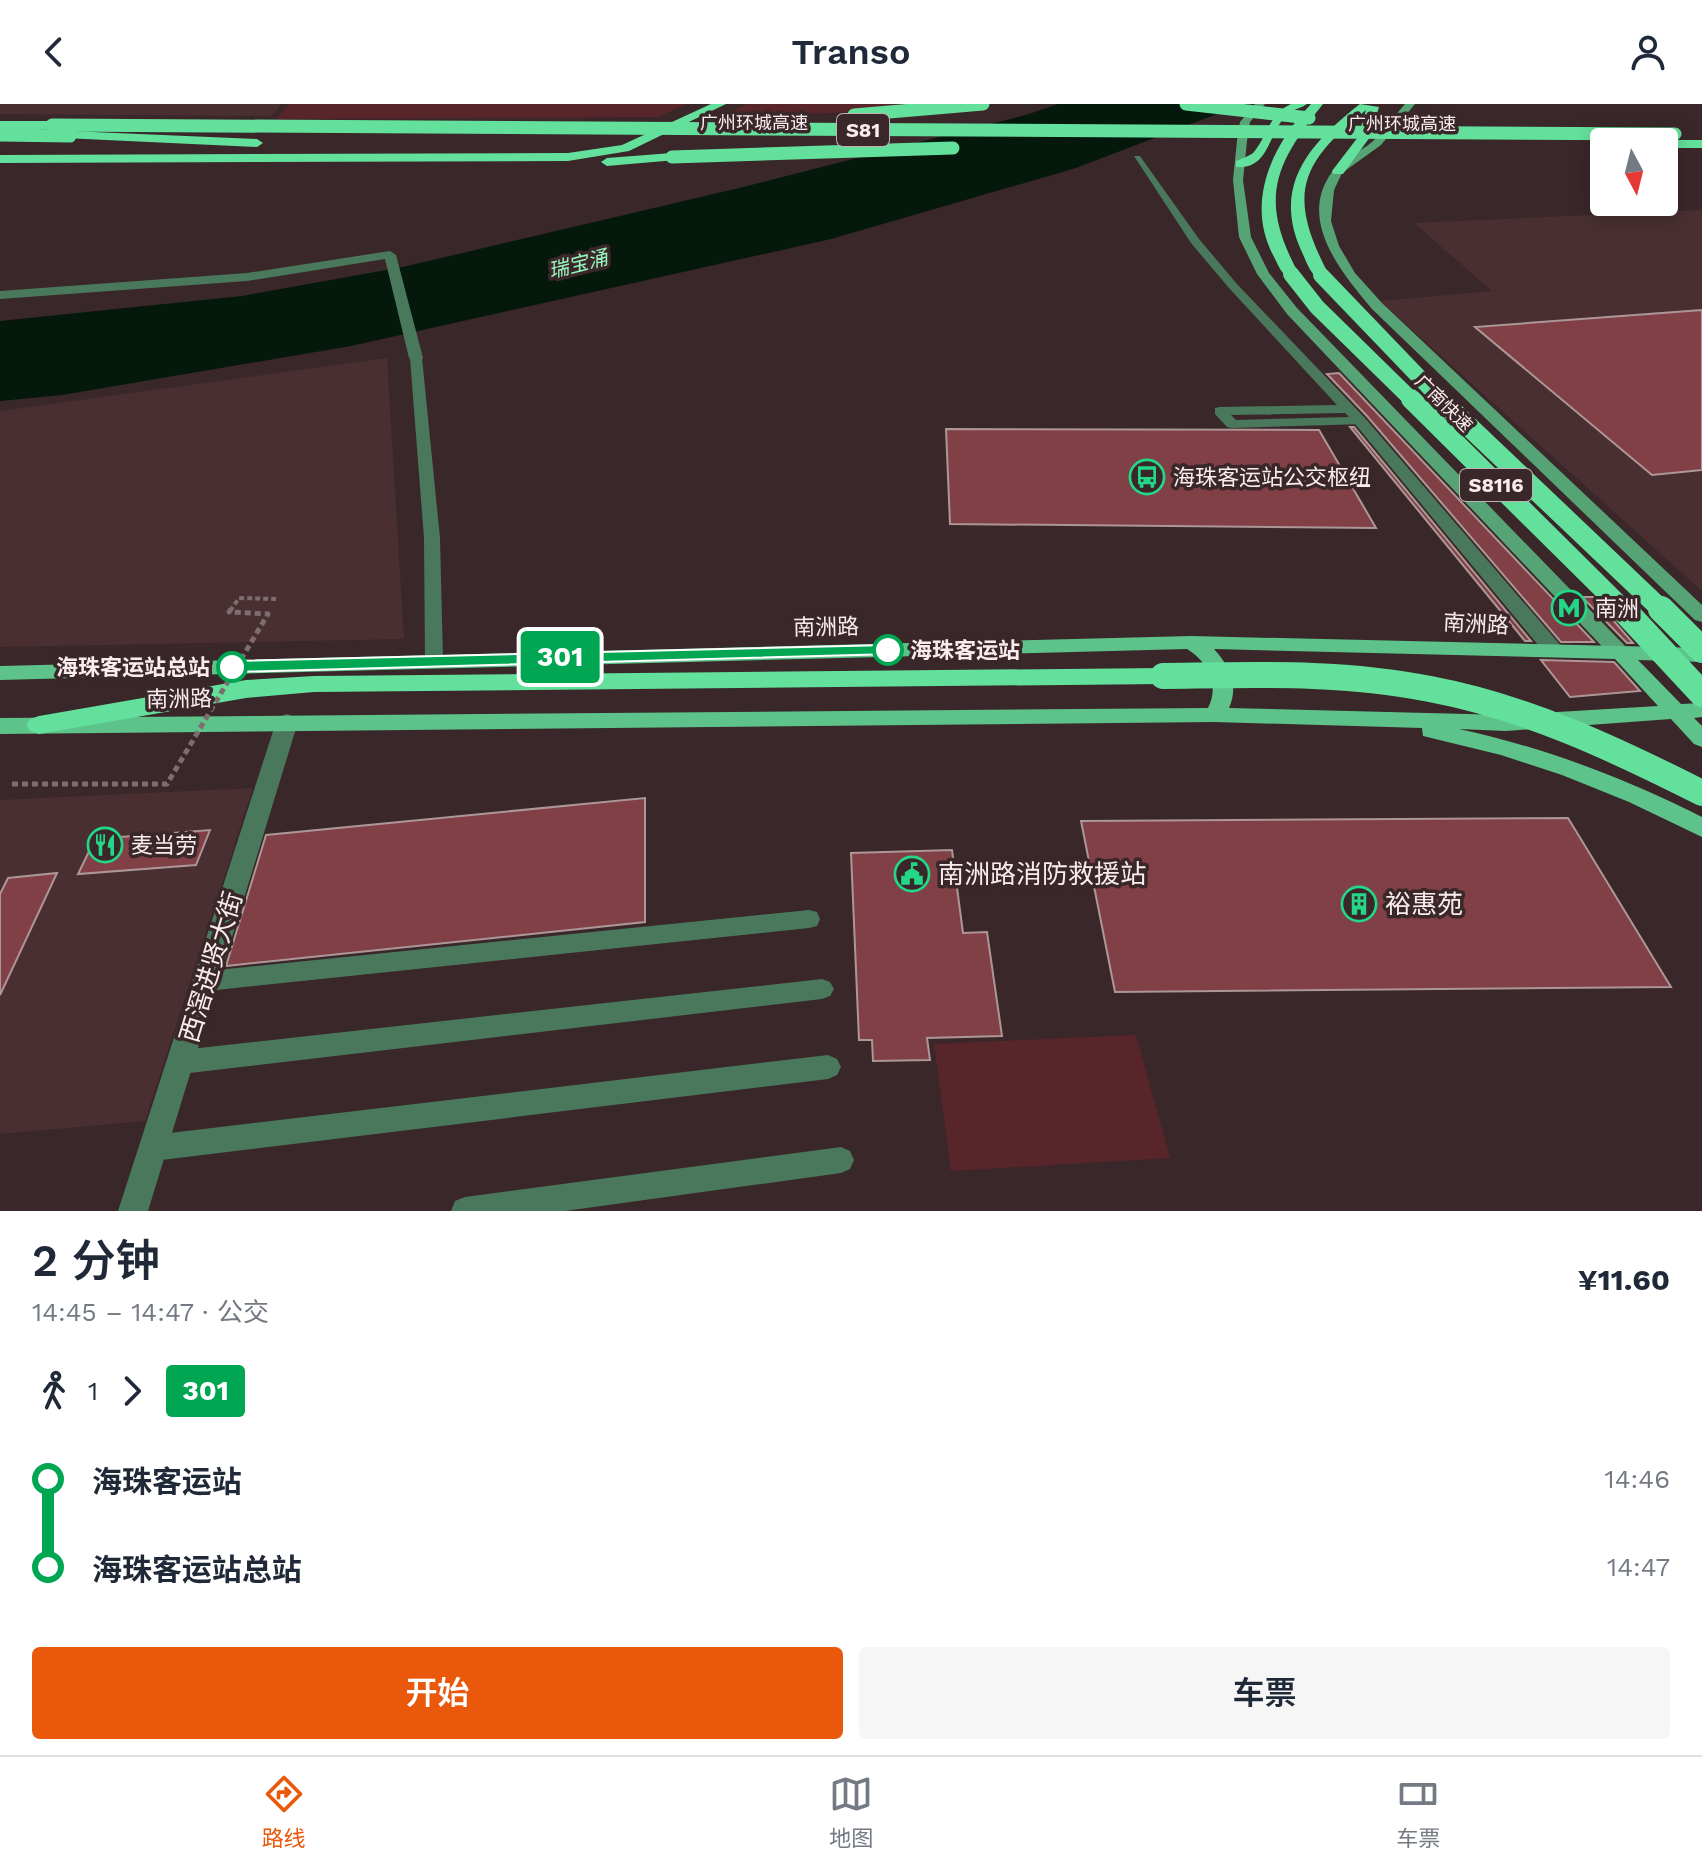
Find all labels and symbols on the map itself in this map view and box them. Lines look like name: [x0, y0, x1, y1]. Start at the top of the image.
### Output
street label: 广州环城高速: [700, 112, 808, 133]
street label: 广州环城高速: [1348, 113, 1456, 134]
road number: S81: [837, 114, 889, 146]
north arrow: [1590, 128, 1678, 216]
water label: 瑞宝涌: [546, 245, 612, 283]
street label: 广南快速: [1411, 370, 1477, 436]
bus stop icon: 海珠客运站公交枢纽: [1128, 458, 1166, 496]
place label: 海珠客运站公交枢纽: [1173, 465, 1371, 490]
road number: S8116: [1460, 469, 1532, 501]
metro station icon: 南洲: [1550, 589, 1588, 627]
place label: 南洲: [1595, 596, 1639, 621]
street label: 南洲路: [1442, 610, 1510, 638]
street label: 南洲路: [793, 614, 859, 640]
line badge: 301: [514, 631, 606, 683]
marker: 海珠客运站: [873, 635, 903, 665]
place label: 海珠客运站: [910, 638, 1020, 663]
marker: 海珠客运站总站: [217, 652, 247, 682]
place label: 海珠客运站总站: [56, 655, 210, 680]
street label: 南洲路: [146, 686, 212, 712]
restaurant icon: 麦当劳: [86, 826, 124, 864]
place label: 麦当劳: [131, 833, 197, 858]
public building icon: 南洲路消防救援站: [893, 855, 931, 893]
place label: 南洲路消防救援站: [938, 859, 1146, 889]
building icon: 裕惠苑: [1340, 885, 1378, 923]
street label: 西滘进贤大街: [174, 888, 248, 1046]
place label: 裕惠苑: [1385, 889, 1463, 919]

